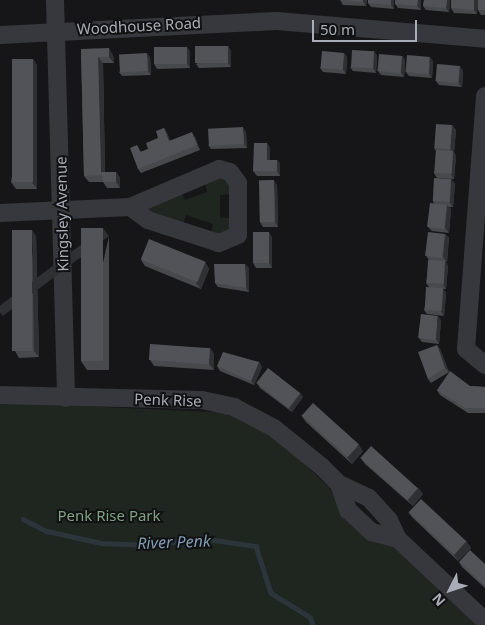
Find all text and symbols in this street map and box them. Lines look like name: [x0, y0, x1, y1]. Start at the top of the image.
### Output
scale bar: [315, 10, 420, 42]
street label: Woodhouse Road: [76, 14, 202, 38]
text: 50 m: [320, 19, 355, 39]
street label: Kingsley Avenue: [52, 156, 72, 272]
street label: Penk Rise: [134, 390, 202, 410]
park label: Penk Rise Park: [57, 507, 161, 525]
water label: River Penk: [137, 531, 211, 553]
north arrow: [425, 565, 475, 615]
text: N: [427, 590, 449, 611]

